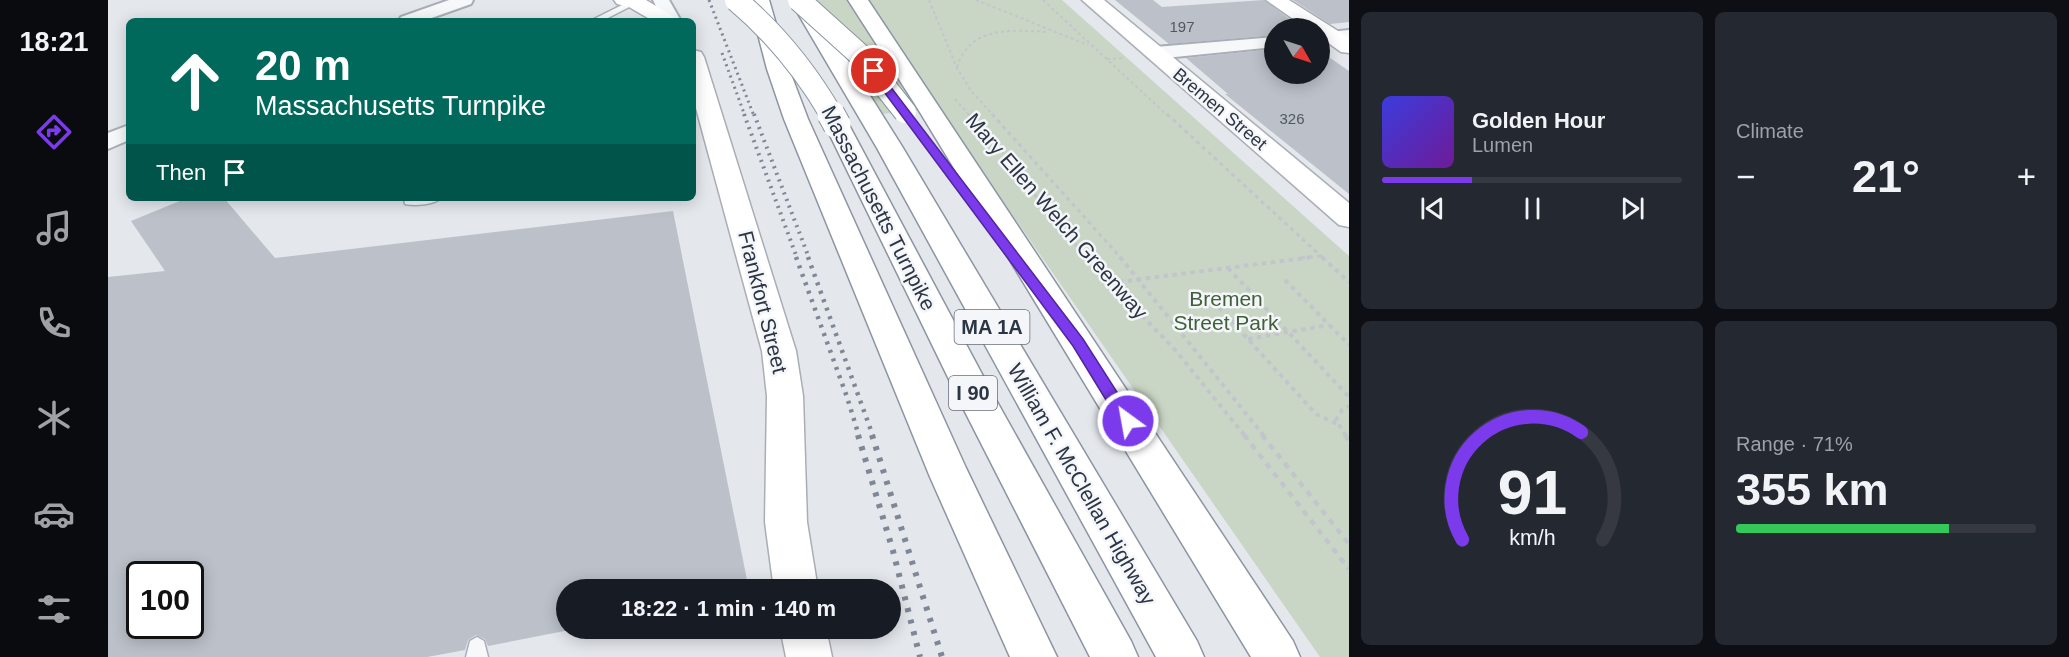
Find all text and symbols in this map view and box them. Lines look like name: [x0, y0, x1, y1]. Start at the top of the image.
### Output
house number: 197: [1169, 18, 1195, 35]
north arrow: [1264, 18, 1330, 84]
map controls: [1264, 18, 1330, 84]
text: 18:21: [19, 27, 89, 57]
icon: ahead: [156, 42, 234, 120]
text: 20 m: [255, 42, 351, 89]
pin: [848, 45, 899, 96]
icon: arrive: [857, 54, 890, 87]
street label: Bremen Street: [1169, 64, 1271, 154]
text: Massachusetts Turnpike: [255, 91, 546, 121]
street label: Massachusetts Turnpike: [817, 102, 941, 314]
text: Golden Hour: [1472, 108, 1605, 133]
street label: Mary Ellen Welch Greenway: [962, 109, 1153, 324]
house number: 326: [1279, 110, 1305, 127]
icon: directions: [33, 111, 75, 153]
text: Climate: [1736, 120, 1804, 142]
text: Lumen: [1472, 134, 1533, 156]
text: 21°: [1852, 151, 1920, 202]
icon: arrive: [218, 156, 251, 189]
text: −: [1736, 158, 1755, 195]
text: +: [2017, 158, 2036, 195]
text: Then: [156, 160, 206, 185]
icon: previous: [1416, 192, 1449, 225]
icon: pause: [1516, 192, 1549, 225]
icon: next: [1616, 192, 1649, 225]
icon: music: [33, 207, 75, 249]
street label: Frankfort Street: [734, 228, 792, 376]
park label: Bremen Street Park: [1173, 287, 1279, 334]
icon: phone: [33, 302, 75, 344]
road number: MA 1A: [954, 310, 1030, 344]
street label: William F. McClellan Highway: [1003, 360, 1161, 609]
road number: I 90: [949, 376, 997, 410]
position arrow: [1096, 389, 1160, 453]
icon: climate: [33, 397, 75, 439]
text: Range · 71%: [1736, 433, 1853, 455]
text: 91: [1497, 458, 1567, 527]
text: 355 km: [1736, 464, 1889, 515]
icon: car: [33, 493, 75, 535]
text: km/h: [1509, 526, 1555, 550]
speed limit sign: 100: [126, 561, 204, 639]
icon: filters: [33, 588, 75, 630]
text: 18:22 · 1 min · 140 m: [621, 596, 836, 621]

